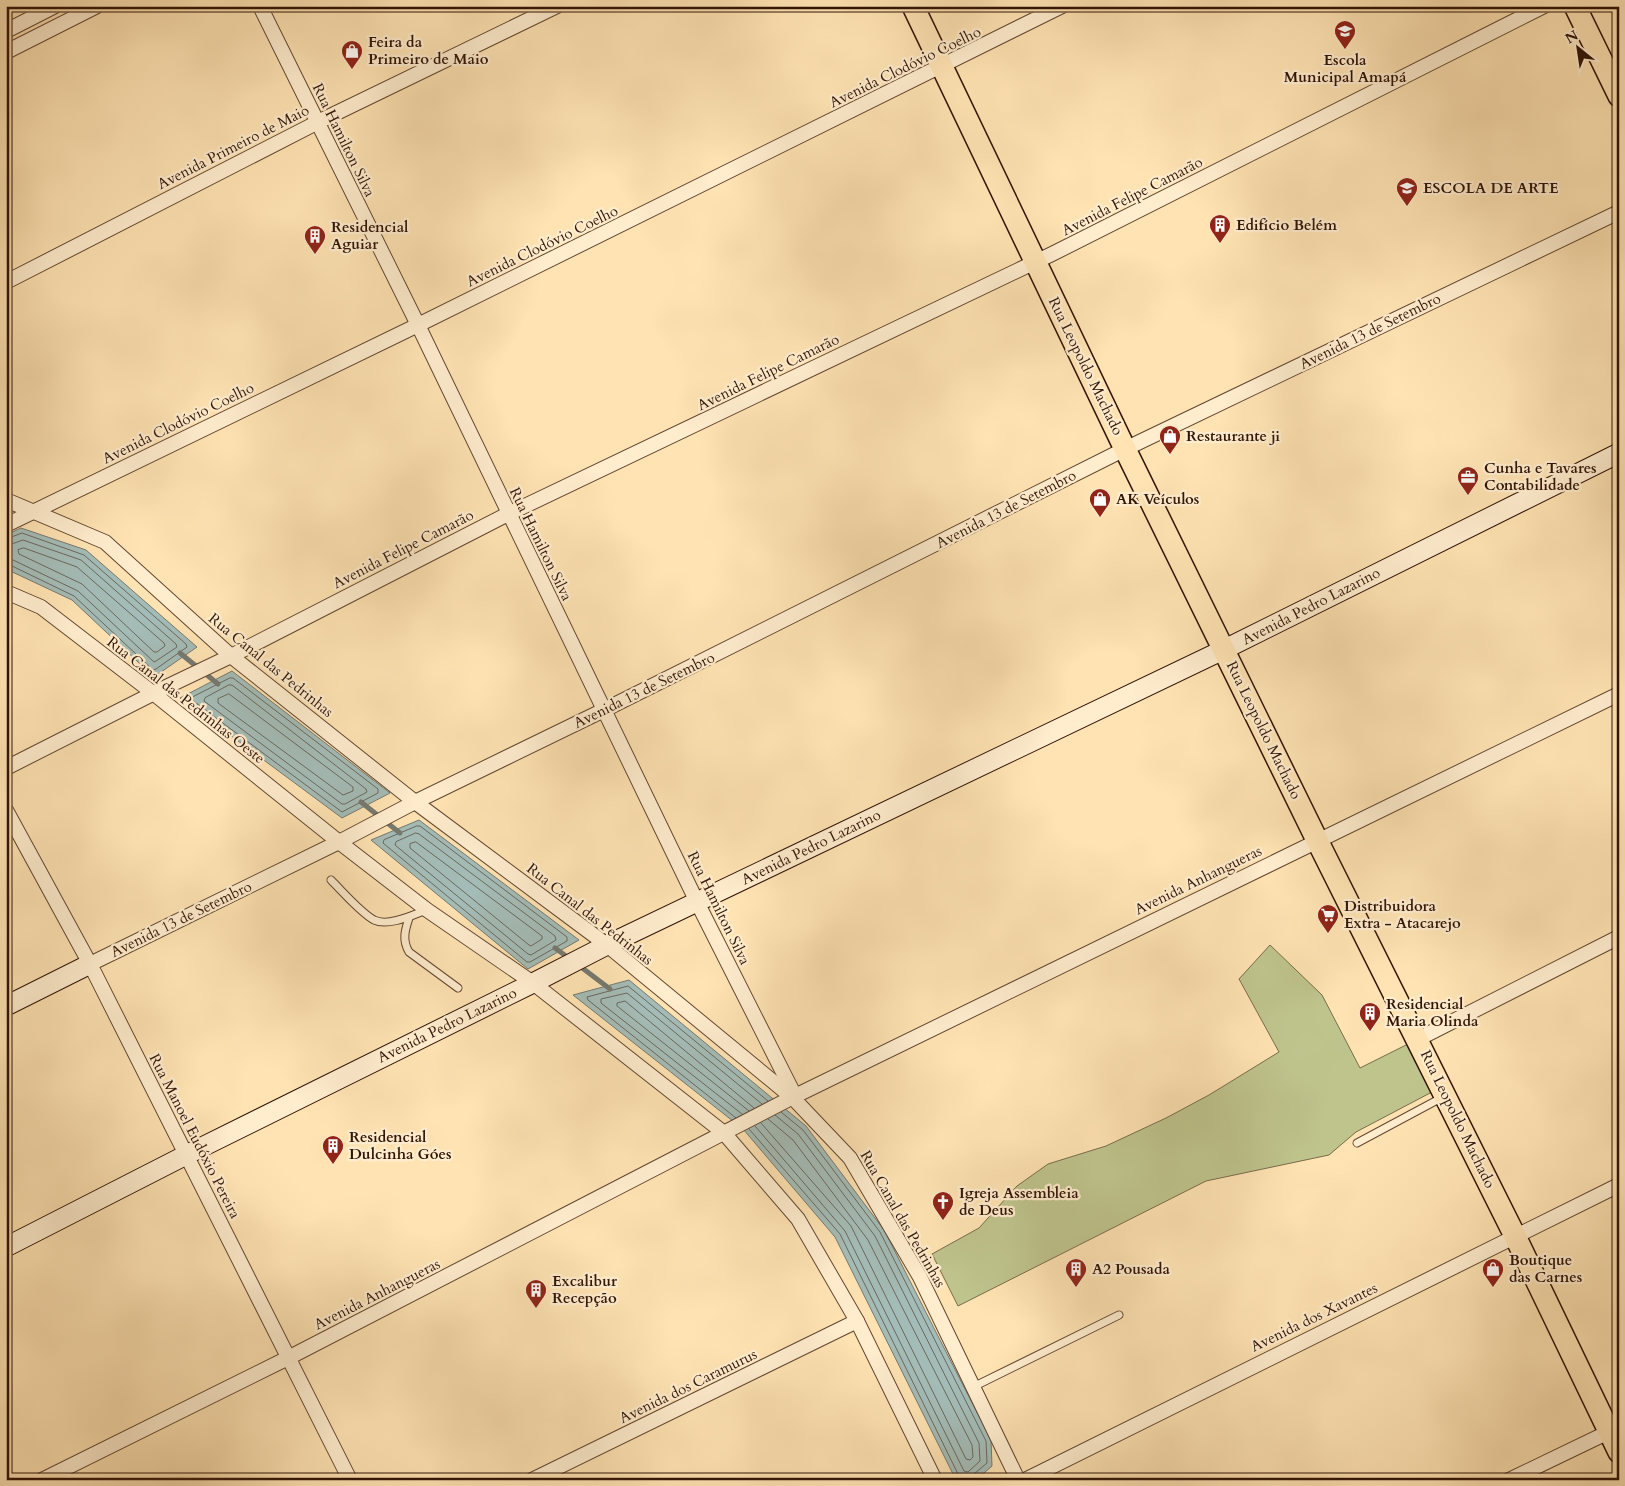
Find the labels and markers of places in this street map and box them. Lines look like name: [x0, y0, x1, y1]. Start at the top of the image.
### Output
school or university icon: Escola Municipal Amapá: [1333, 19, 1357, 50]
place label: Feira da Primeiro de Maio: [368, 32, 489, 69]
shop icon: Feira da Primeiro de Maio: [340, 39, 364, 70]
place label: Escola Municipal Amapá: [1284, 50, 1407, 87]
school or university icon: ESCOLA DE ARTE: [1395, 176, 1419, 207]
place label: ESCOLA DE ARTE: [1423, 178, 1559, 198]
building icon: Edifício Belém: [1208, 213, 1232, 244]
place label: Edifício Belém: [1236, 215, 1337, 235]
place label: Residencial Aguiar: [331, 217, 409, 254]
building icon: Residencial Aguiar: [303, 224, 327, 255]
shop icon: Restaurante ji: [1158, 424, 1182, 455]
place label: Restaurante ji: [1186, 426, 1280, 446]
place label: Cunha e Tavares Contabilidade: [1484, 458, 1597, 495]
office icon: Cunha e Tavares Contabilidade: [1456, 465, 1480, 496]
shop icon: AK Veículos: [1088, 487, 1112, 518]
place label: AK Veículos: [1116, 489, 1199, 509]
place label: Distribuidora Extra - Atacarejo: [1344, 896, 1461, 933]
supermarket icon: Distribuidora Extra - Atacarejo: [1316, 903, 1340, 934]
place label: Residencial Maria Olinda: [1386, 994, 1479, 1031]
building icon: Residencial Maria Olinda: [1358, 1001, 1382, 1032]
place label: Residencial Dulcinha Góes: [349, 1127, 451, 1164]
building icon: Residencial Dulcinha Góes: [321, 1134, 345, 1165]
place label: Igreja Assembleia de Deus: [959, 1183, 1079, 1220]
church icon: Igreja Assembleia de Deus: [931, 1190, 955, 1221]
place label: Boutique das Carnes: [1509, 1250, 1582, 1287]
building icon: A2 Pousada: [1064, 1257, 1088, 1288]
shop icon: Boutique das Carnes: [1481, 1257, 1505, 1288]
place label: A2 Pousada: [1092, 1259, 1170, 1279]
place label: Excalibur Recepção: [552, 1271, 618, 1308]
building icon: Excalibur Recepção: [524, 1278, 548, 1309]

